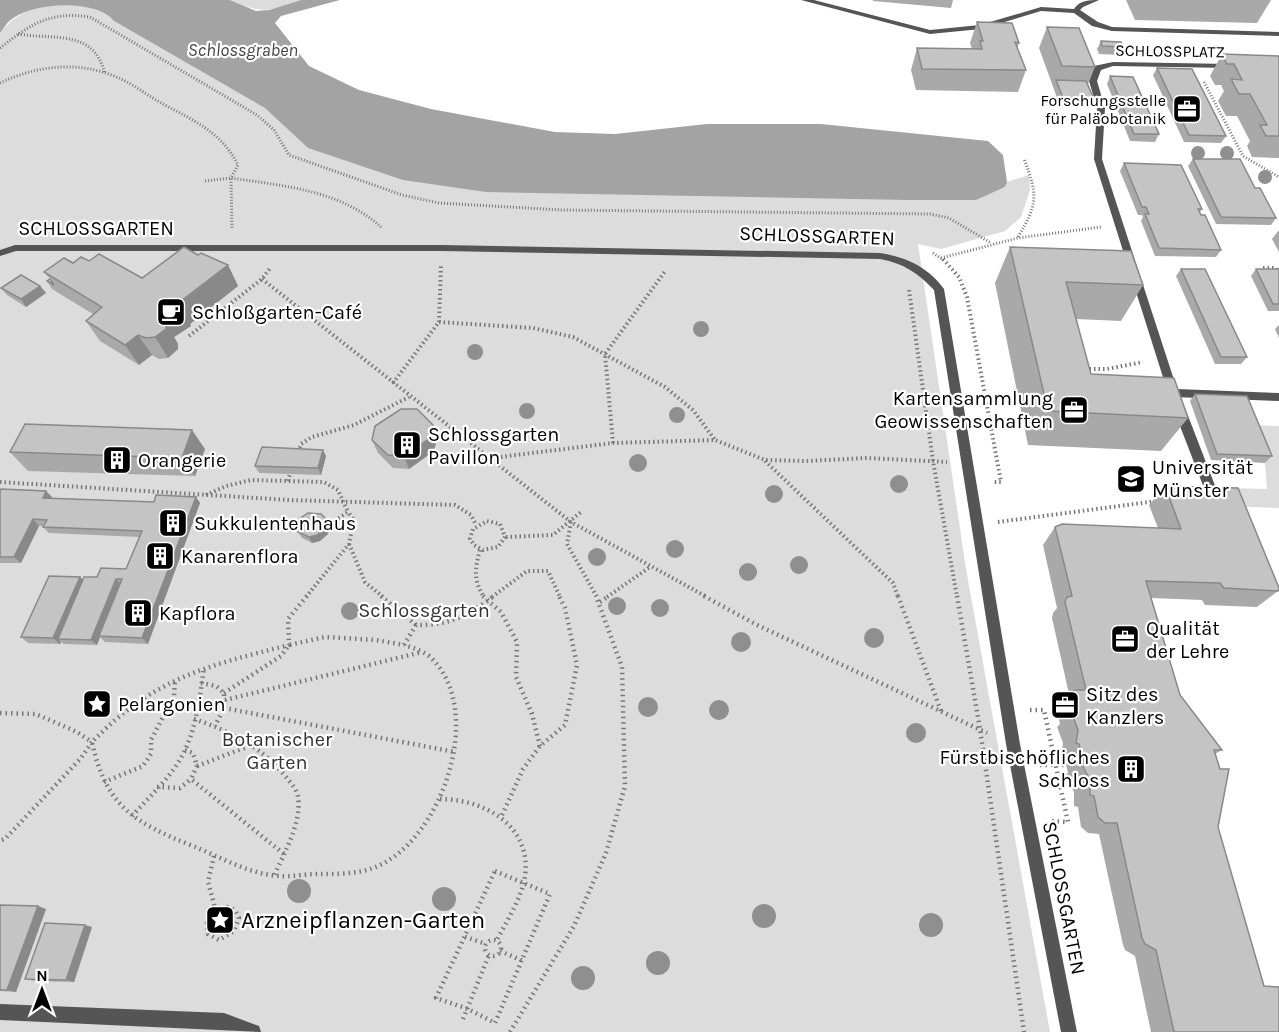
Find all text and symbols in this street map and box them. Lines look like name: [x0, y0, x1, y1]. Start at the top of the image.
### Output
water label: Schlossgraben: [188, 39, 298, 61]
street label: SCHLOSSPLATZ: [1115, 41, 1225, 61]
place label: Forschungsstelle für Paläobotanik: [1041, 91, 1166, 128]
office icon: Forschungsstelle für Paläobotanik: [1171, 93, 1203, 125]
street label: SCHLOSSGARTEN: [18, 217, 174, 240]
street label: SCHLOSSGARTEN: [739, 222, 895, 250]
cafe icon: Schloßgarten-Café: [155, 296, 187, 328]
place label: Schloßgarten-Café: [192, 301, 362, 324]
place label: Kartensammlung Geowissenschaften: [874, 387, 1053, 433]
office icon: Kartensammlung Geowissenschaften: [1058, 394, 1090, 426]
place label: Schlossgarten Pavillon: [428, 423, 559, 469]
building icon: Schlossgarten Pavillon: [391, 429, 423, 461]
building icon: Orangerie: [101, 444, 133, 476]
place label: Orangerie: [138, 449, 226, 472]
place label: Universität Münster: [1152, 456, 1254, 502]
school or university icon: Universität Münster: [1115, 463, 1147, 495]
building icon: Sukkulentenhaus: [157, 507, 189, 539]
place label: Sukkulentenhaus: [194, 512, 356, 535]
building icon: Kanarenflora: [144, 540, 176, 572]
place label: Kanarenflora: [181, 545, 298, 568]
building icon: Kapflora: [122, 597, 154, 629]
park label: Schlossgarten: [358, 599, 490, 622]
place label: Kapflora: [159, 602, 235, 625]
place label: Qualität der Lehre: [1146, 617, 1229, 663]
office icon: Qualität der Lehre: [1109, 623, 1141, 655]
place label: Sitz des Kanzlers: [1086, 683, 1164, 729]
place icon: Pelargonien: [81, 688, 113, 720]
office icon: Sitz des Kanzlers: [1049, 689, 1081, 721]
place label: Pelargonien: [118, 693, 225, 716]
park label: Botanischer Garten: [222, 728, 333, 774]
place label: Fürstbischöfliches Schloss: [939, 746, 1110, 792]
building icon: Fürstbischöfliches Schloss: [1115, 753, 1147, 785]
street label: SCHLOSSGARTEN: [1038, 819, 1090, 977]
place icon: Arzneipflanzen-Garten: [204, 904, 236, 936]
place label: Arzneipflanzen-Garten: [241, 906, 485, 934]
north arrow: [12, 960, 72, 1020]
text: N: [36, 966, 48, 985]

